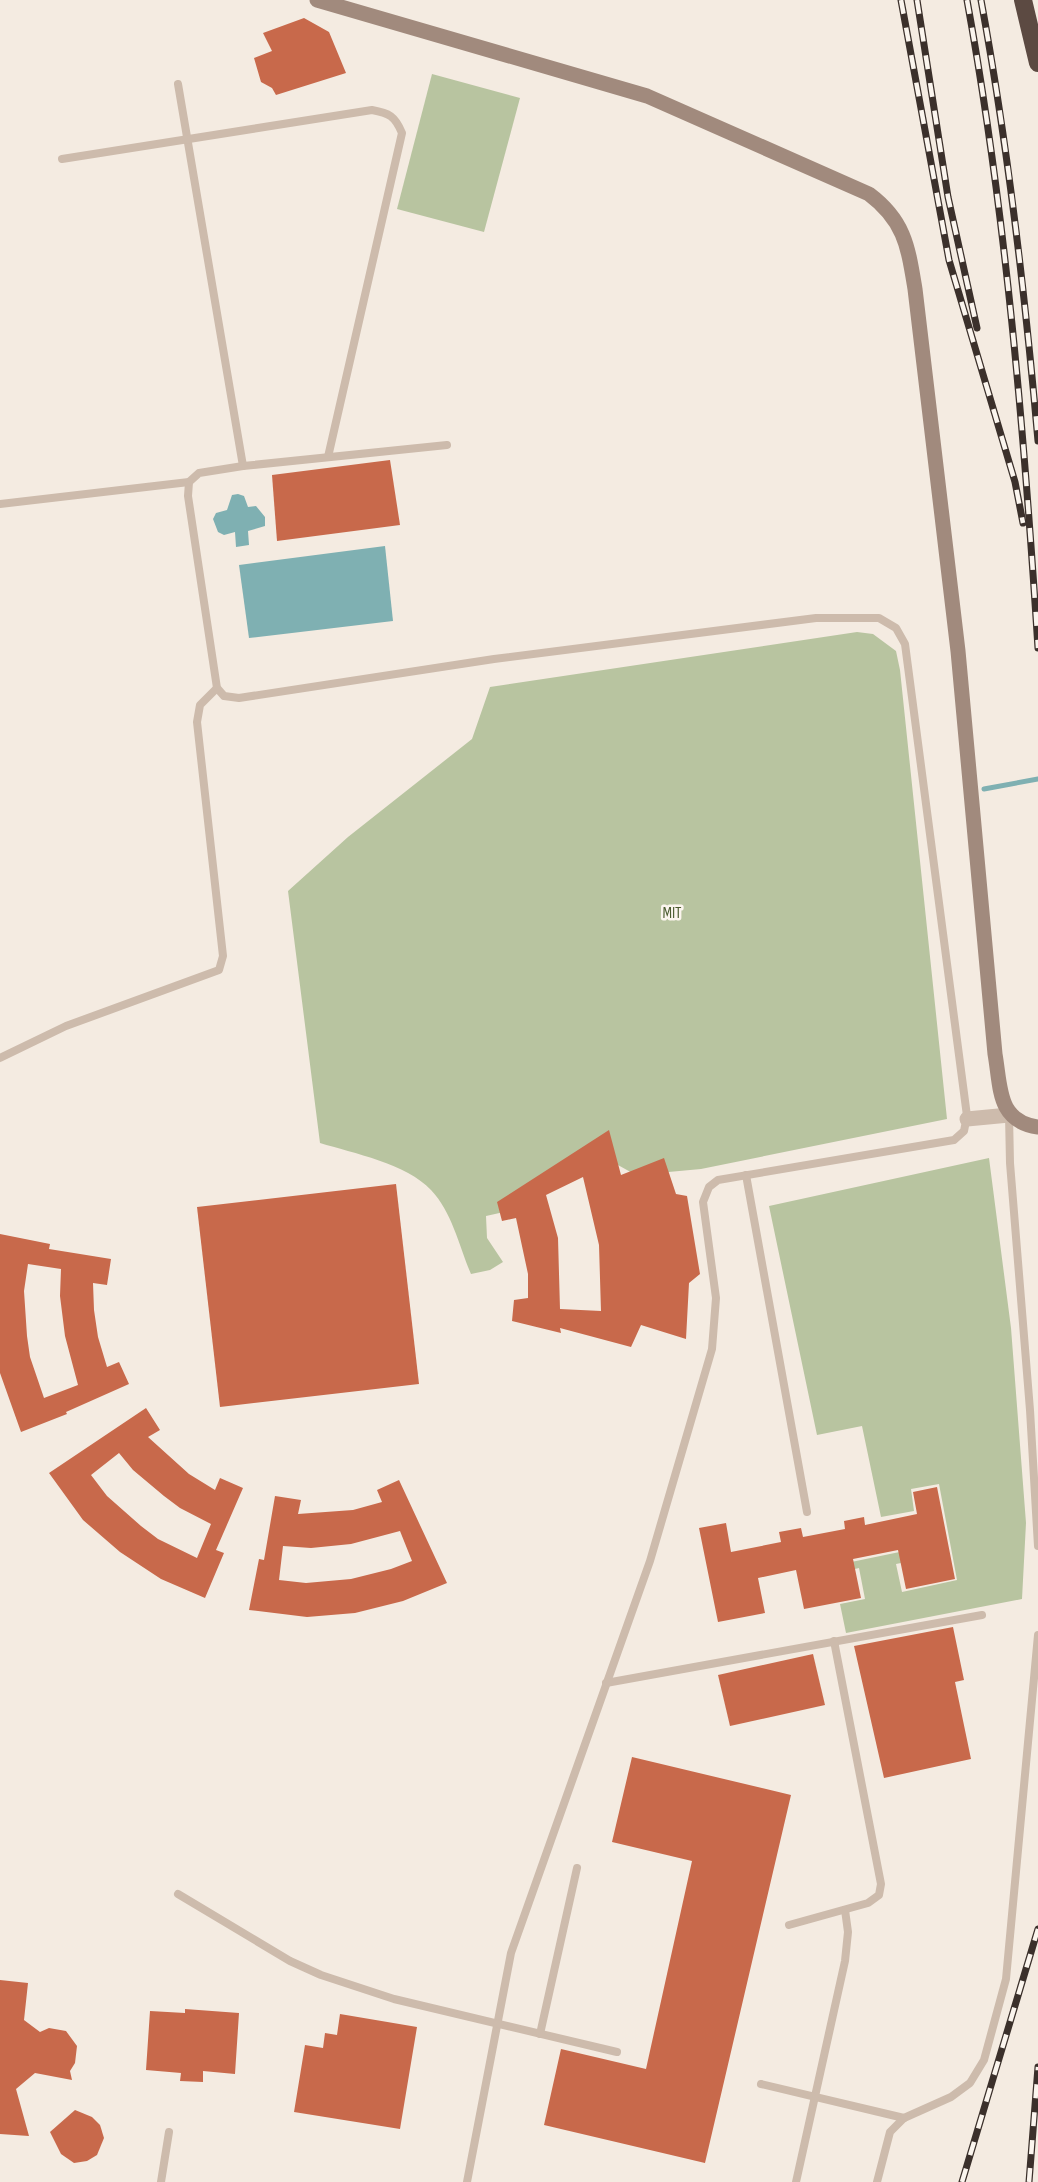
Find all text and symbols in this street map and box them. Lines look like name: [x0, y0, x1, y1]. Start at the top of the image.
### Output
park label: MIT: [662, 904, 682, 923]

